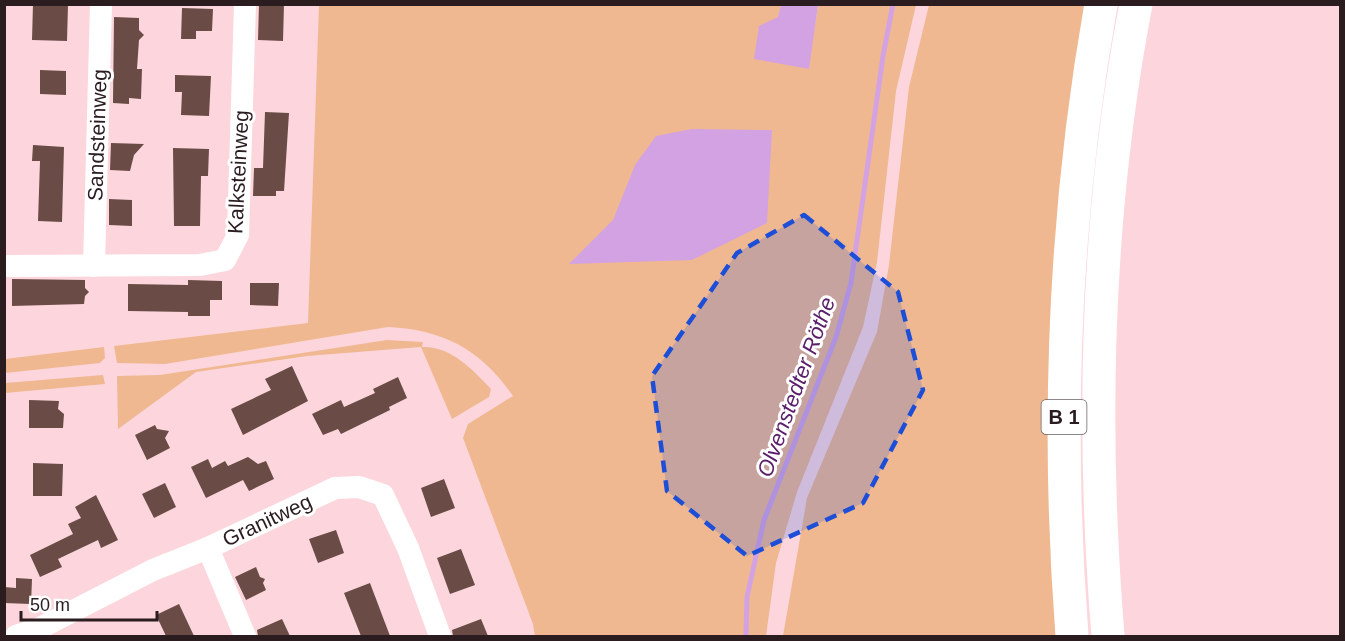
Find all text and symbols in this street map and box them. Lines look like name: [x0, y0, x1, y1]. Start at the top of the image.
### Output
street label: Sandsteinweg: [83, 69, 111, 201]
street label: Kalksteinweg: [223, 110, 253, 234]
water label: Olvenstedter Röthe: [752, 294, 840, 480]
road number: B 1: [1042, 400, 1086, 434]
street label: Granitweg: [219, 489, 315, 551]
scale bar: [21, 584, 158, 622]
text: 50 m: [30, 595, 70, 615]

